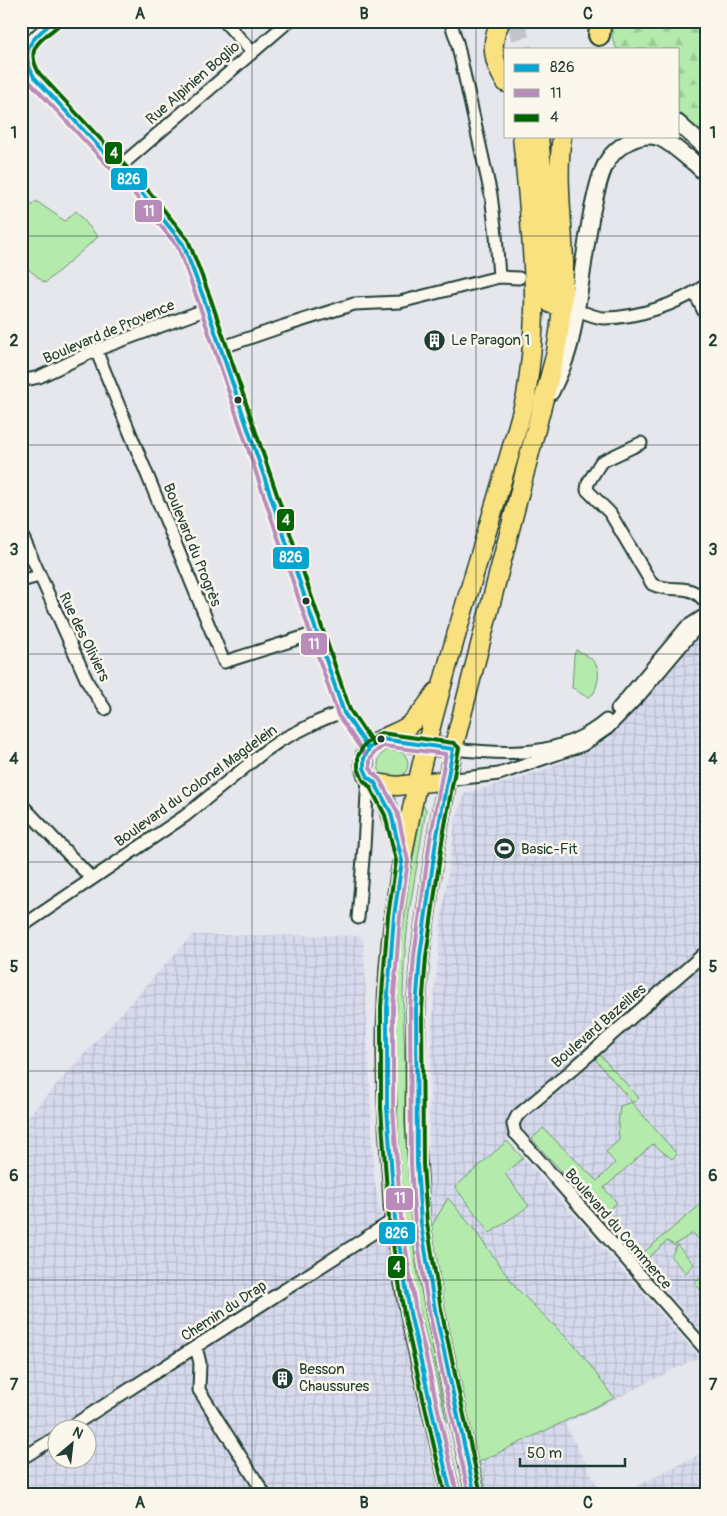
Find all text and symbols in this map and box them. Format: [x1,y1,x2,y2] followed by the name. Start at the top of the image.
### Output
[135,4,146,24] text: A
[359,4,369,24] text: B
[583,4,593,24] text: C
[142,37,244,129] street label: Rue Alpinien Boglio
[504,48,680,138] legend
[550,58,575,77] text: 826
[550,84,562,103] text: 11
[550,108,559,127] text: 4
[11,123,17,143] text: 1
[710,123,716,143] text: 1
[104,141,123,165] line badge: 4
[110,145,119,162] text: 4
[110,167,148,191] line badge: 826
[117,171,141,188] text: 826
[134,199,163,223] line badge: 11
[144,203,154,220] text: 11
[40,295,178,368] street label: Boulevard de Provence
[423,328,447,352] building icon: Le Paragon 1
[10,331,19,351] text: 2
[451,331,530,350] place label: Le Paragon 1
[709,331,718,351] text: 2
[233,395,243,405] unlabelled marker
[159,481,226,610] street label: Boulevard du Progrès
[276,508,295,532] line badge: 4
[282,512,291,529] text: 4
[10,540,19,560] text: 3
[709,540,718,560] text: 3
[272,546,310,570] line badge: 826
[279,549,303,566] text: 826
[54,589,114,685] street label: Rue des Oliviers
[301,596,311,606] unlabelled marker
[300,632,328,656] line badge: 11
[309,636,319,653] text: 11
[111,721,281,851] street label: Boulevard du Colonel Magdelein
[376,734,386,744] unlabelled marker
[9,749,19,769] text: 4
[708,749,718,769] text: 4
[493,837,517,861] sports icon: Basic-Fit
[521,840,579,859] place label: Basic-Fit
[10,957,19,977] text: 5
[709,957,718,977] text: 5
[548,980,650,1072] street label: Boulevard Bazeilles
[560,1165,676,1294] street label: Boulevard du Commerce
[9,1166,19,1186] text: 6
[708,1166,718,1186] text: 6
[385,1187,414,1211] line badge: 11
[395,1190,405,1207] text: 11
[378,1221,416,1245] line badge: 826
[385,1225,409,1242] text: 826
[387,1255,406,1279] line badge: 4
[393,1259,402,1276] text: 4
[178,1276,270,1346] street label: Chemin du Drap
[299,1360,370,1396] place label: Besson Chaussures
[271,1366,295,1390] building icon: Besson Chaussures
[10,1375,19,1395] text: 7
[709,1375,718,1395] text: 7
[48,1418,98,1468] north arrow
[70,1423,86,1443] text: N
[520,1436,624,1468] scale bar
[527,1444,562,1463] text: 50 m
[135,1493,146,1513] text: A
[359,1493,369,1513] text: B
[583,1493,593,1513] text: C

